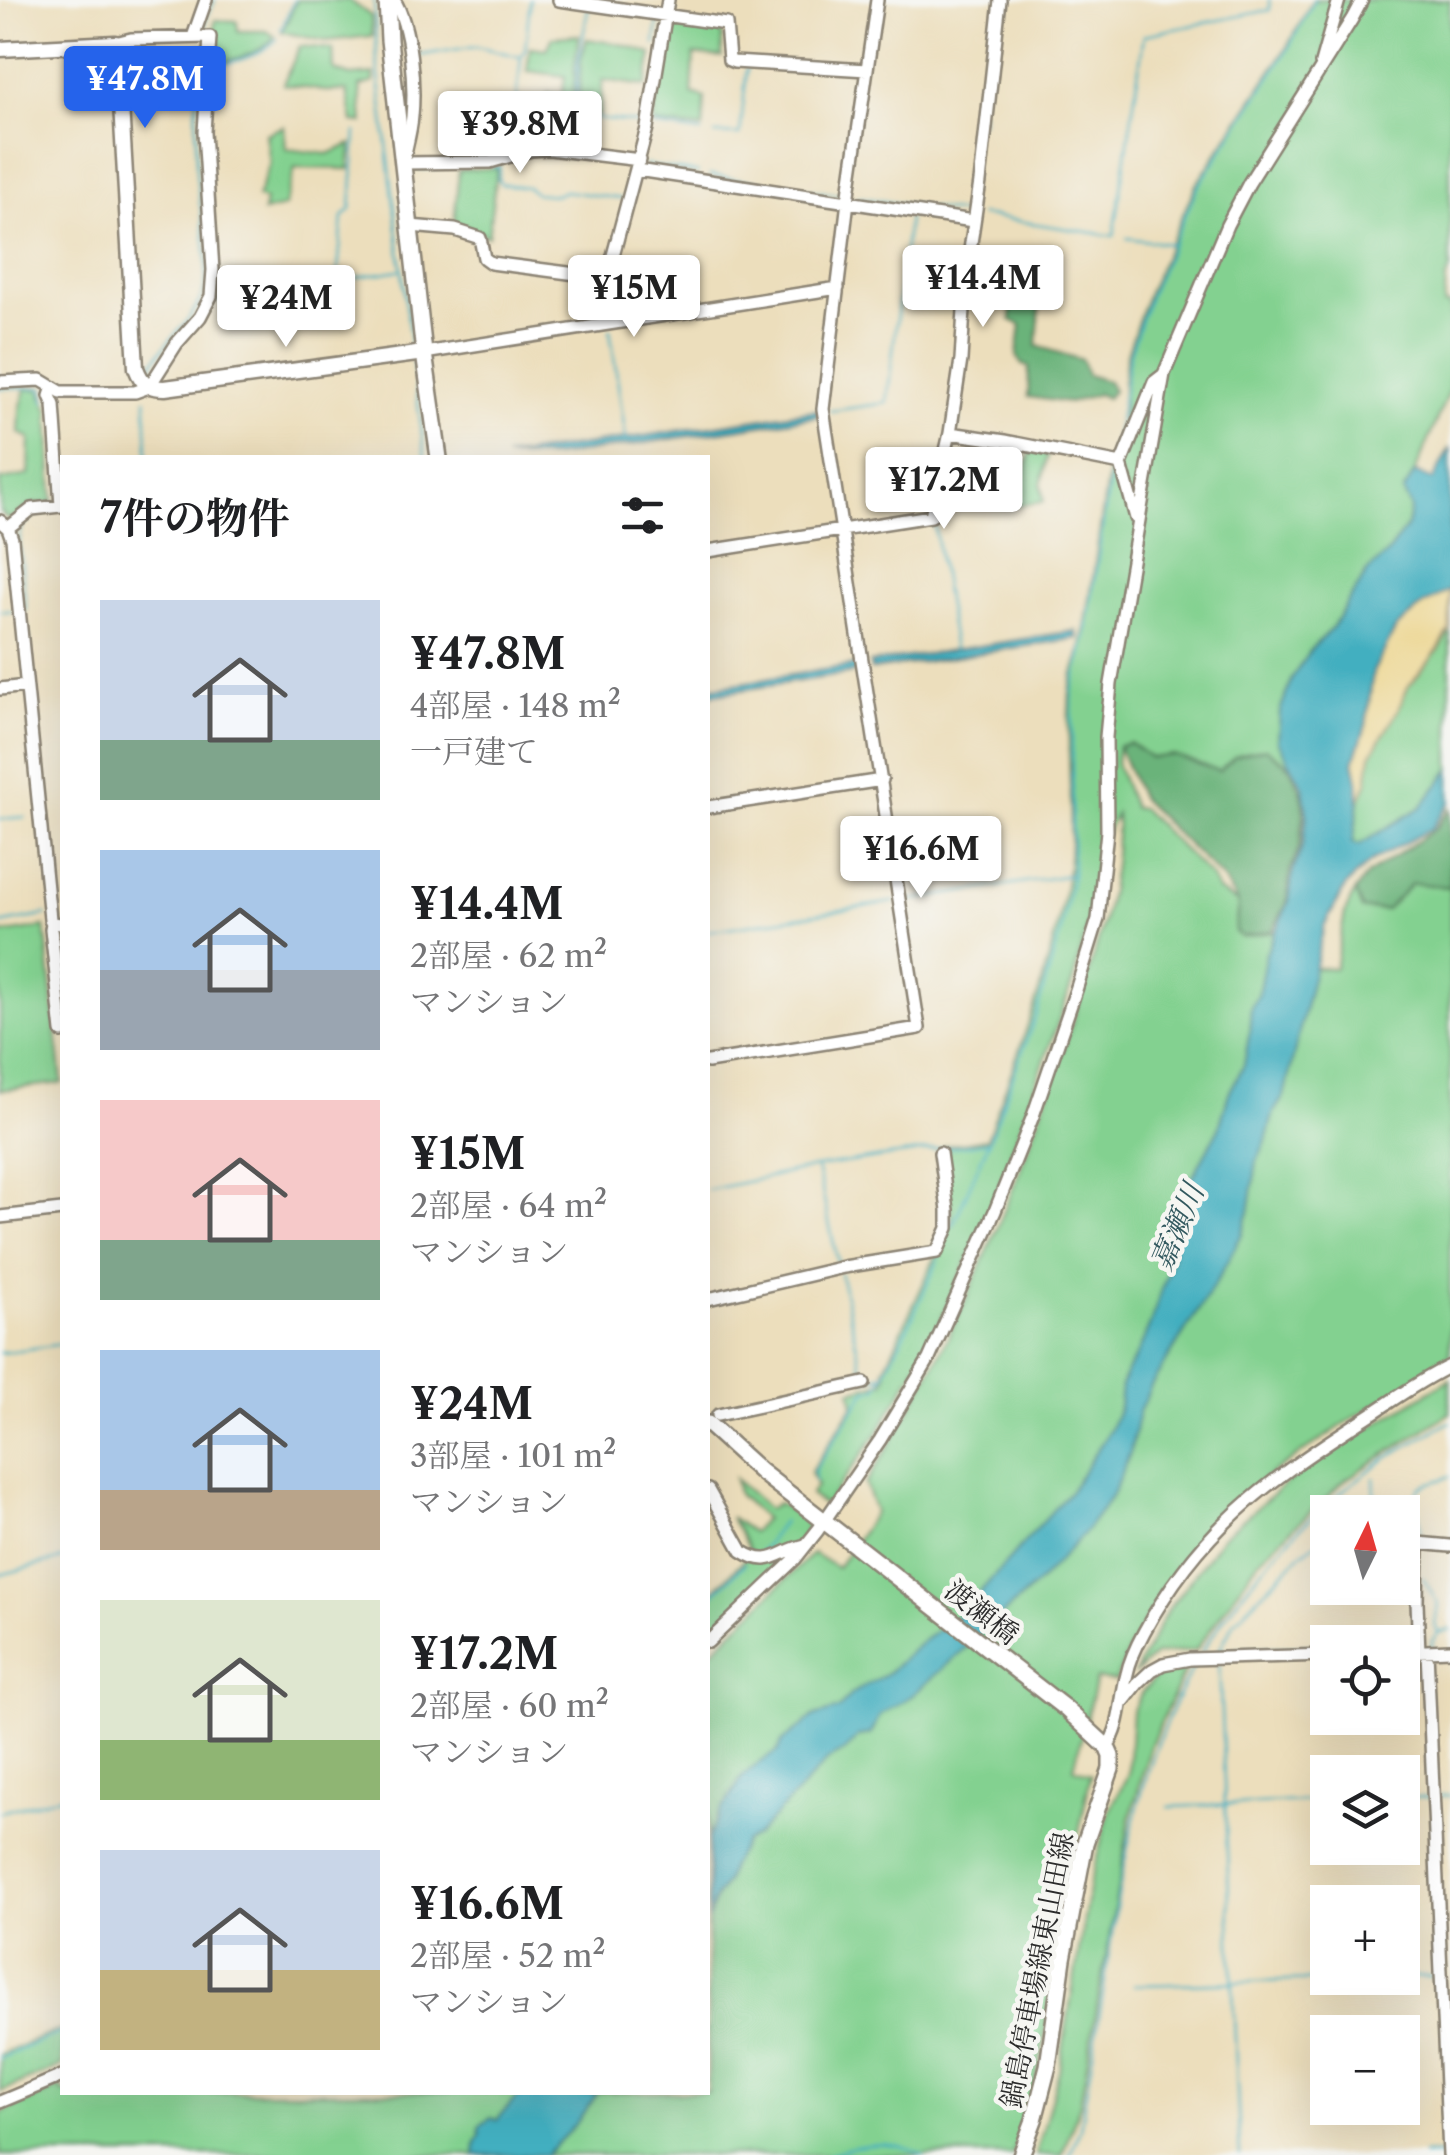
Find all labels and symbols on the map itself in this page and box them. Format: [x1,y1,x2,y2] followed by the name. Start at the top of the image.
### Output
[64,46,226,131] pin: ¥47.8M
[439,91,601,176] pin: ¥39.8M
[902,245,1064,330] pin: ¥14.4M
[575,255,693,340] pin: ¥15M
[227,265,345,350] pin: ¥24M
[863,447,1025,532] pin: ¥17.2M
[840,816,1002,901] pin: ¥16.6M
[1142,1176,1213,1276] water label: 嘉瀬川
[1310,1495,1420,1605] north arrow
[938,1573,1026,1651] street label: 渡瀬橋
[994,1829,1080,2111] street label: 鍋島停車場線東山田線

